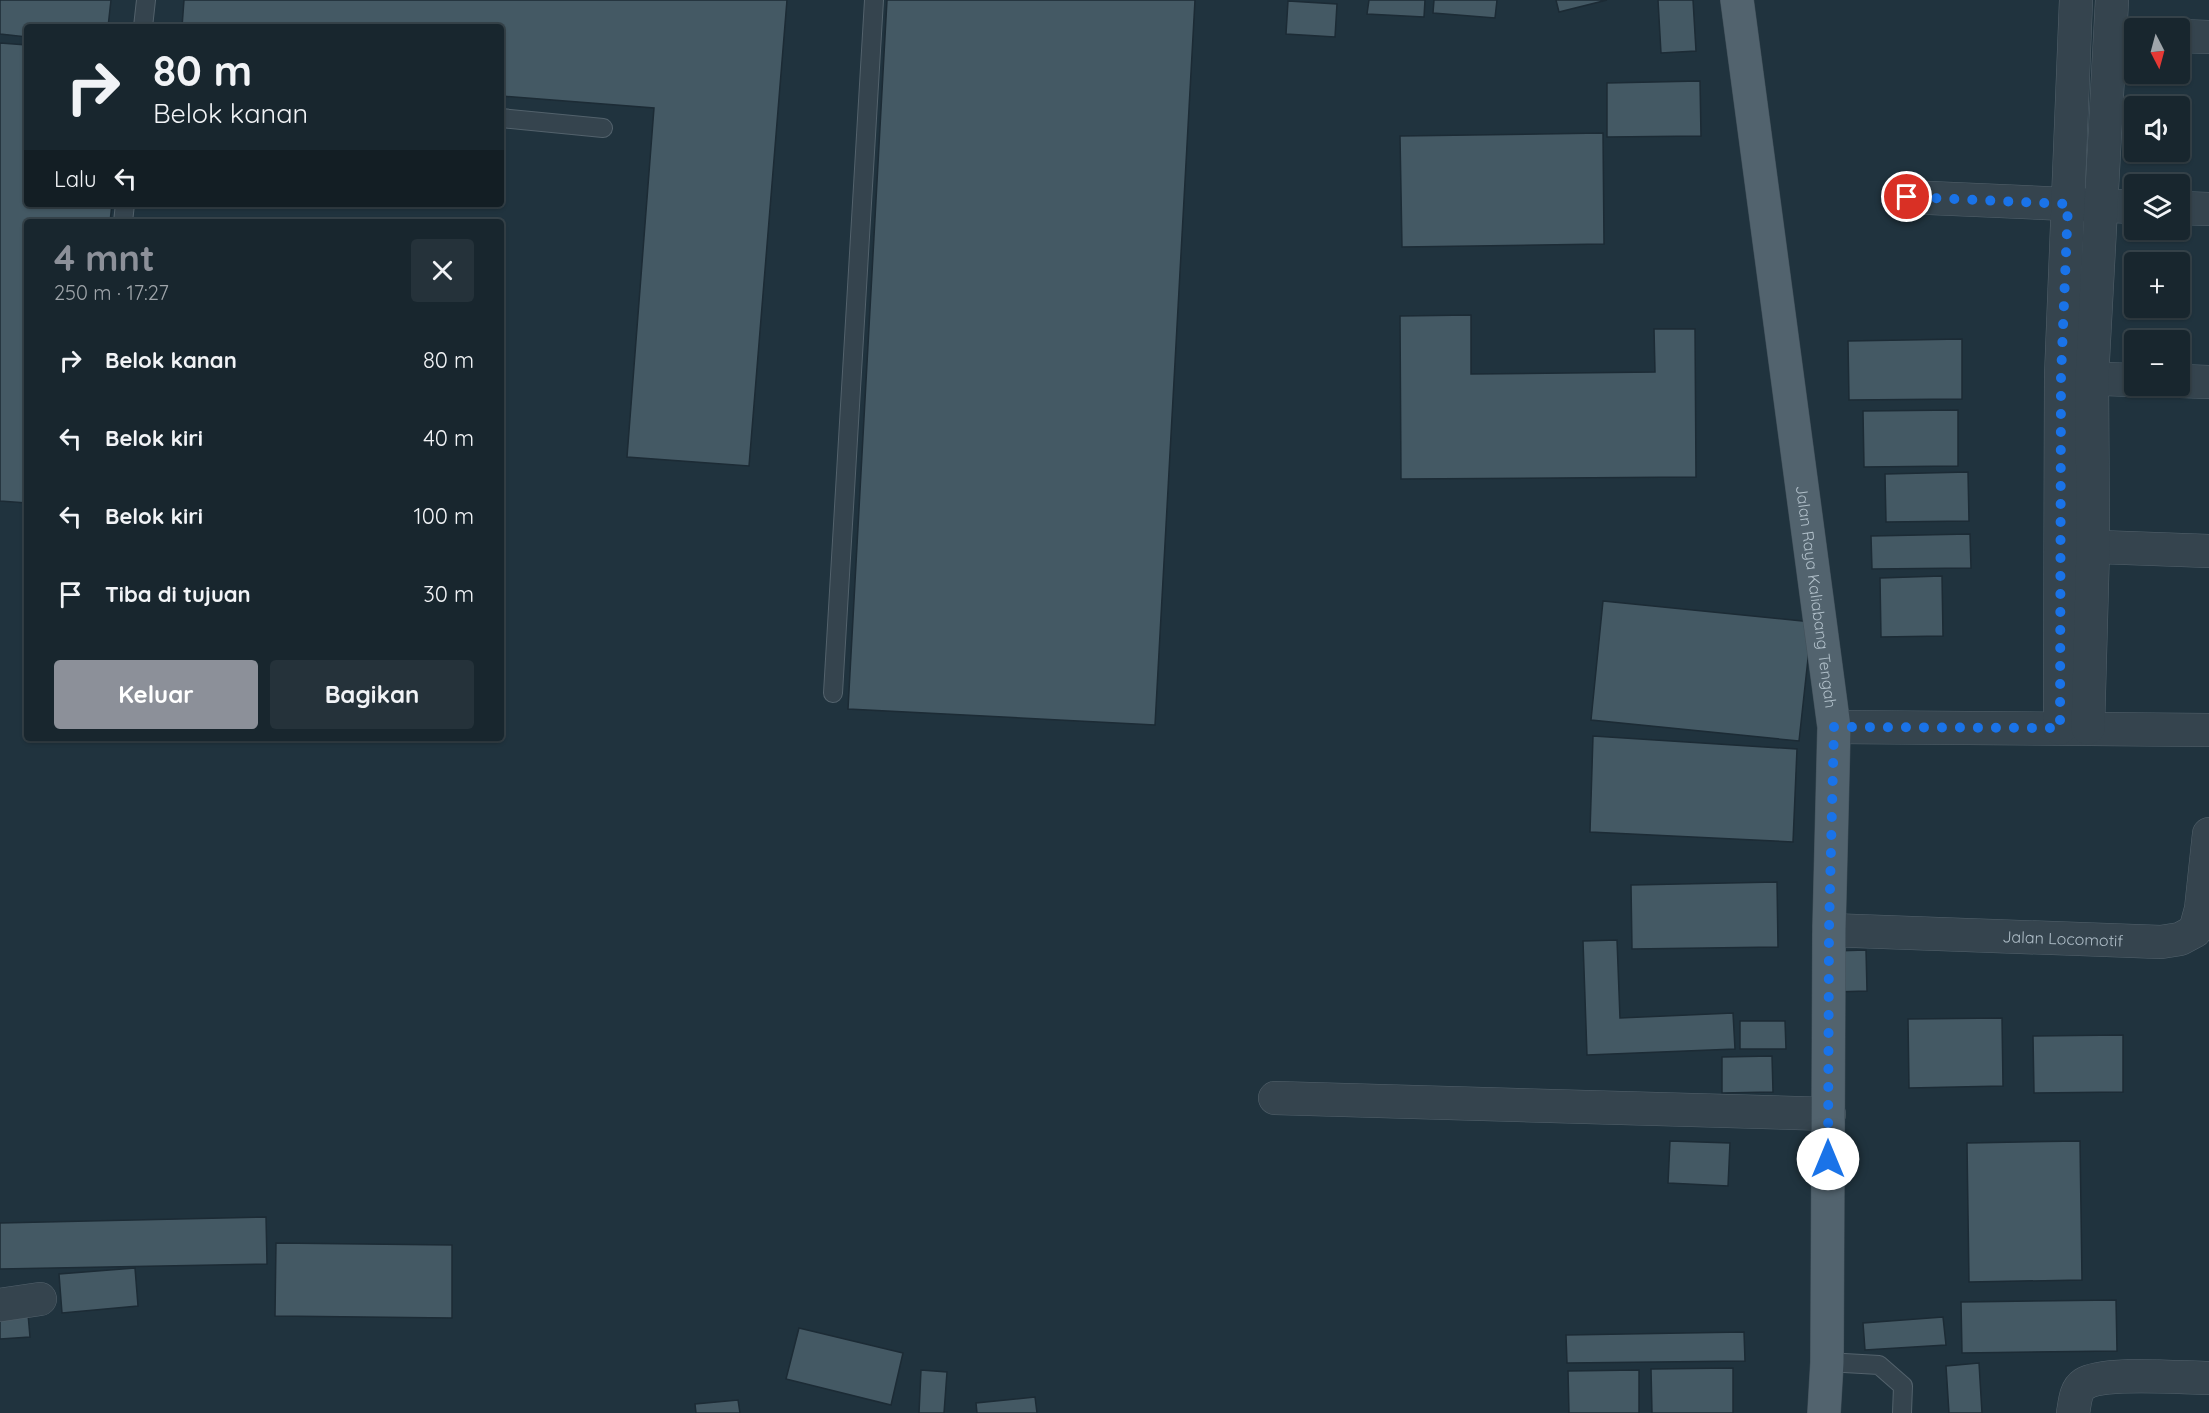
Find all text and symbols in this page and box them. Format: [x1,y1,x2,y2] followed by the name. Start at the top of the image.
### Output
[2124,18,2190,84] north arrow
[2124,18,2190,396] map controls
[153,44,252,97] text: 80 m
[54,48,132,126] icon: right
[153,96,308,130] text: Belok kanan
[2124,96,2190,162] button: sound
[109,162,142,195] icon: left
[54,165,97,193] text: Lalu
[1881,171,1932,222] pin
[2124,174,2190,240] button: layers
[1890,180,1923,213] icon: arrive
[54,235,155,280] text: 4 mnt
[411,239,474,302] button: close
[2124,252,2190,318] button: +
[54,280,169,305] text: 250 m · 17:27
[2124,330,2190,396] button: −
[54,344,87,377] icon: right
[105,346,237,374] text: Belok kanan
[423,346,474,374] text: 80 m
[54,422,87,455] icon: left
[105,424,203,452] text: Belok kiri
[423,424,474,452] text: 40 m
[1792,484,1841,709] street label: Jalan Raya Kaliabang Tengah
[54,500,87,533] icon: left
[105,502,203,530] text: Belok kiri
[414,502,474,530] text: 100 m
[54,578,87,611] icon: arrive
[105,580,251,608] text: Tiba di tujuan
[423,580,474,608] text: 30 m
[54,660,258,729] button: Keluar
[270,660,474,729] button: Bagikan
[2002,926,2124,951] street label: Jalan Locomotif
[1796,1127,1860,1191] position arrow

